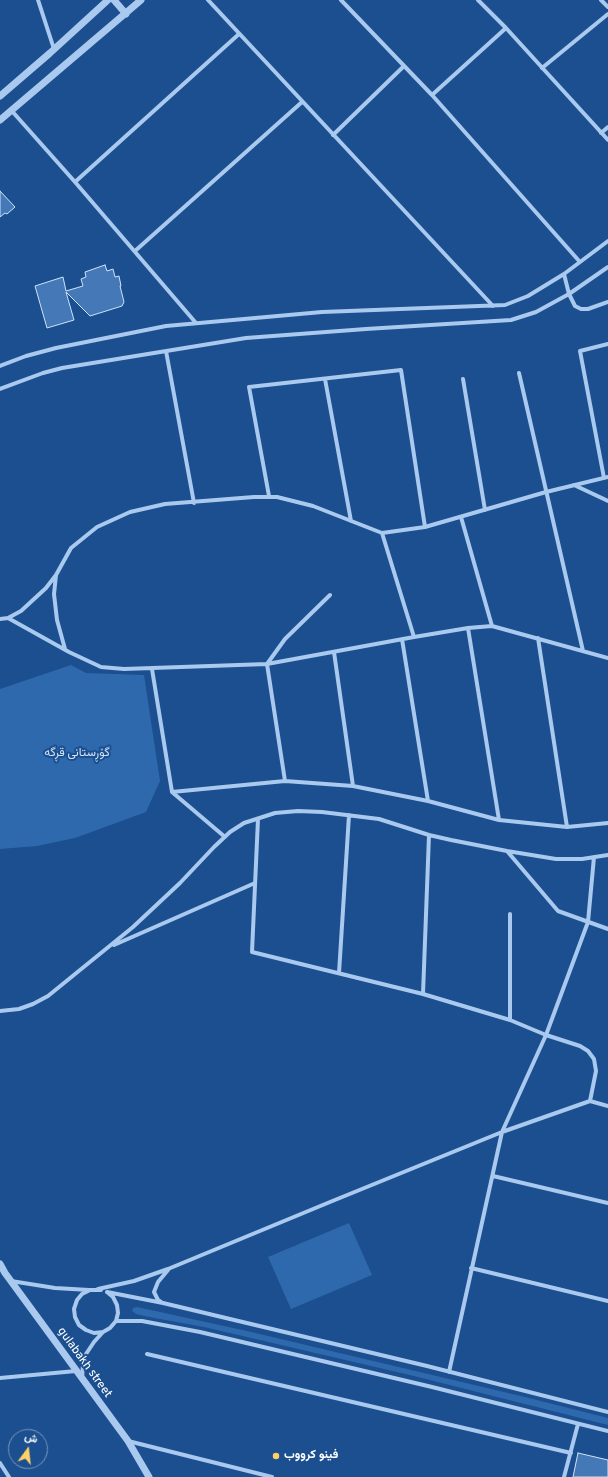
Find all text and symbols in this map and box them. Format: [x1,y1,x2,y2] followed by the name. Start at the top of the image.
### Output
[44,747,110,761] park label: گۆڕستانی قڕگە
[54,1325,114,1401] street label: gulabakh street
[8,1429,48,1469] north arrow
[23,1430,39,1447] text: ش
[284,1449,338,1463] place label: فینو کرووب
[271,1451,281,1461] marker: فینو کرووب

